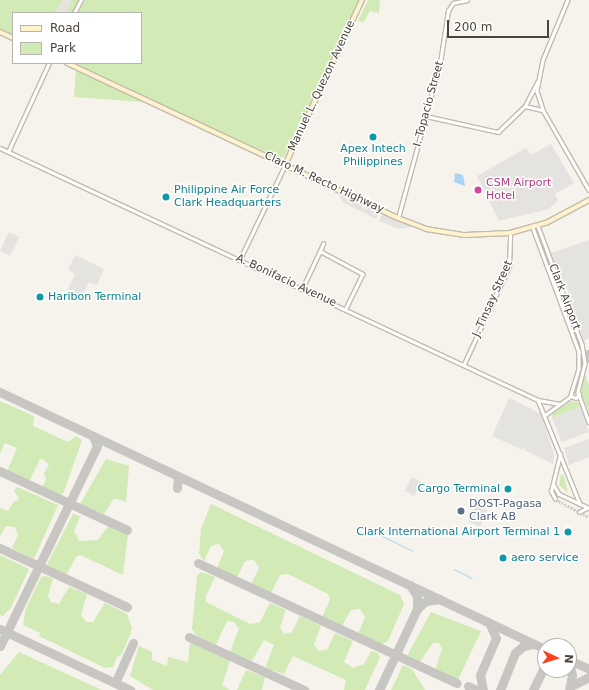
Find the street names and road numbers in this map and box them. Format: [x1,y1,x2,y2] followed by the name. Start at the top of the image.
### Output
[286,18,358,154] street label: Manuel L. Quezon Avenue
[411,60,447,148] street label: I. Topacio Street
[262,149,386,217] street label: Claro M. Recto Highway
[234,252,338,310] street label: A. Bonifacio Avenue
[470,259,516,339] street label: J. Tinsay Street
[545,262,583,332] street label: Clark Airport

